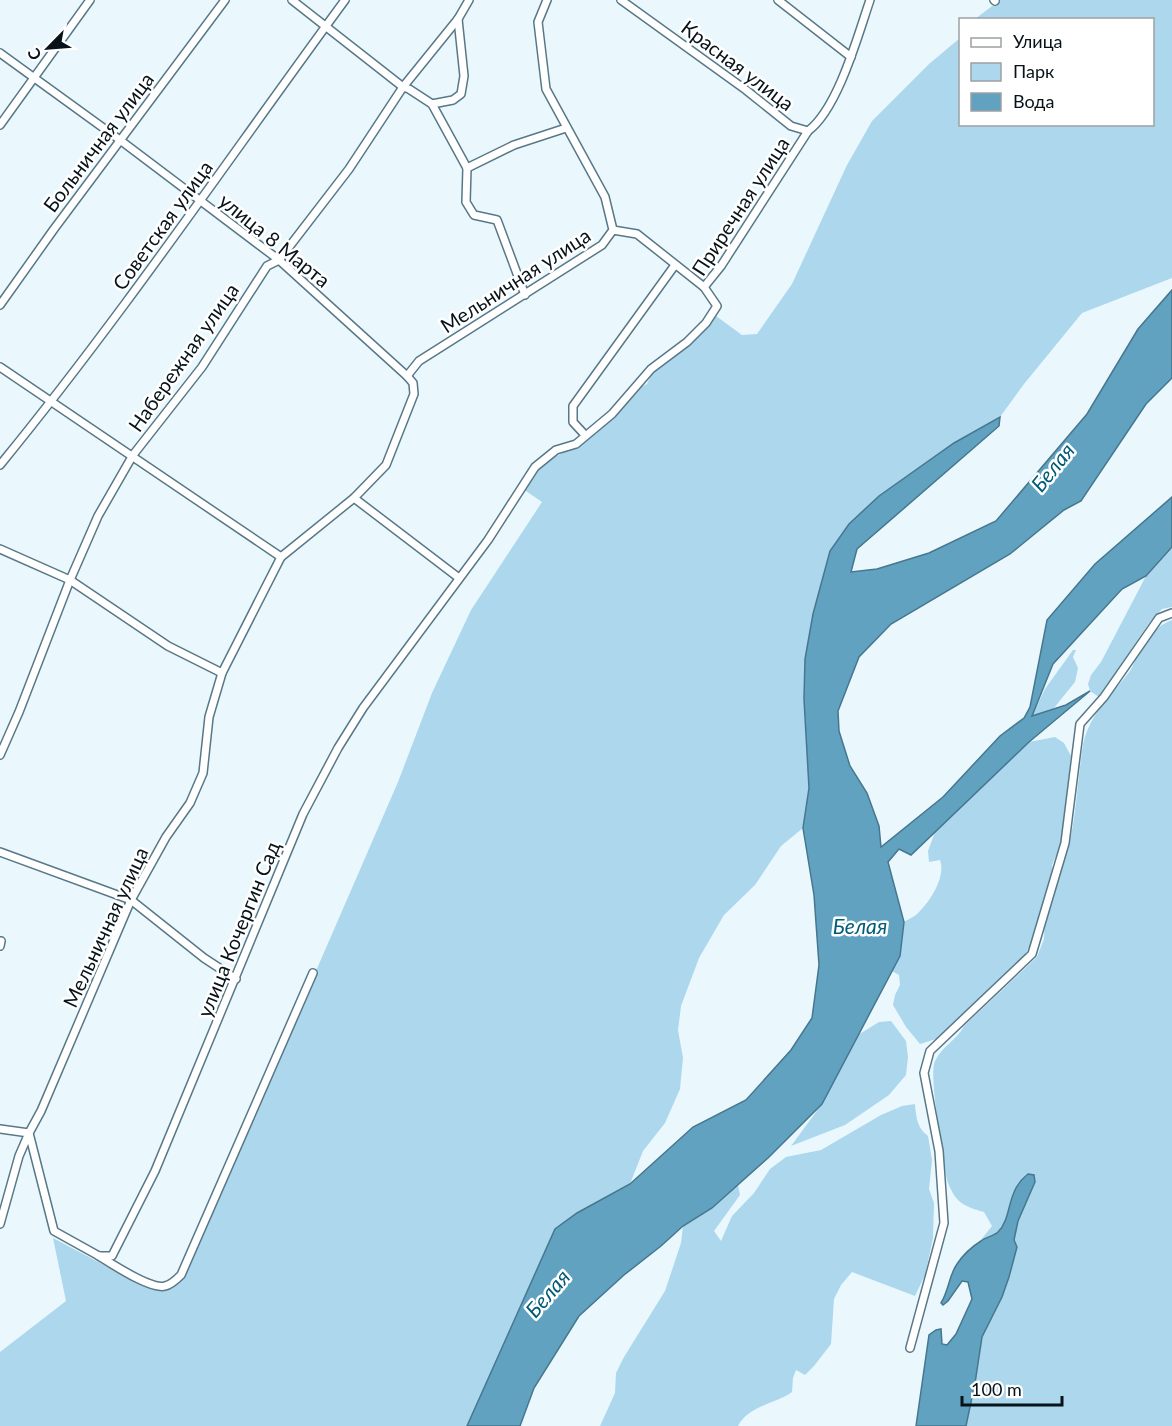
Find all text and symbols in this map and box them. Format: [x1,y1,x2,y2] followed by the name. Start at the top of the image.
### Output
[677,15,799,115] street label: Красная улица
[18,18,78,78] north arrow
[959,18,1154,126] legend
[1013,30,1063,52] text: Улица
[23,45,45,63] text: С
[1013,60,1055,82] text: Парк
[38,67,158,217] street label: Больничная улица
[1013,90,1054,112] text: Вода
[686,132,794,280] street label: Приречная улица
[107,156,217,294] street label: Советская улица
[215,188,335,292] street label: улица 8 Марта
[436,223,594,337] street label: Мельничная улица
[123,278,243,436] street label: Набережная улица
[1025,438,1079,496] water label: Белая
[192,838,284,1020] street label: улица Кочергин Сад
[57,843,153,1011] street label: Мельничная улица
[833,913,887,938] water label: Белая
[520,1264,574,1322] water label: Белая
[962,1369,1062,1407] scale bar
[971,1378,1022,1400] text: 100 m

